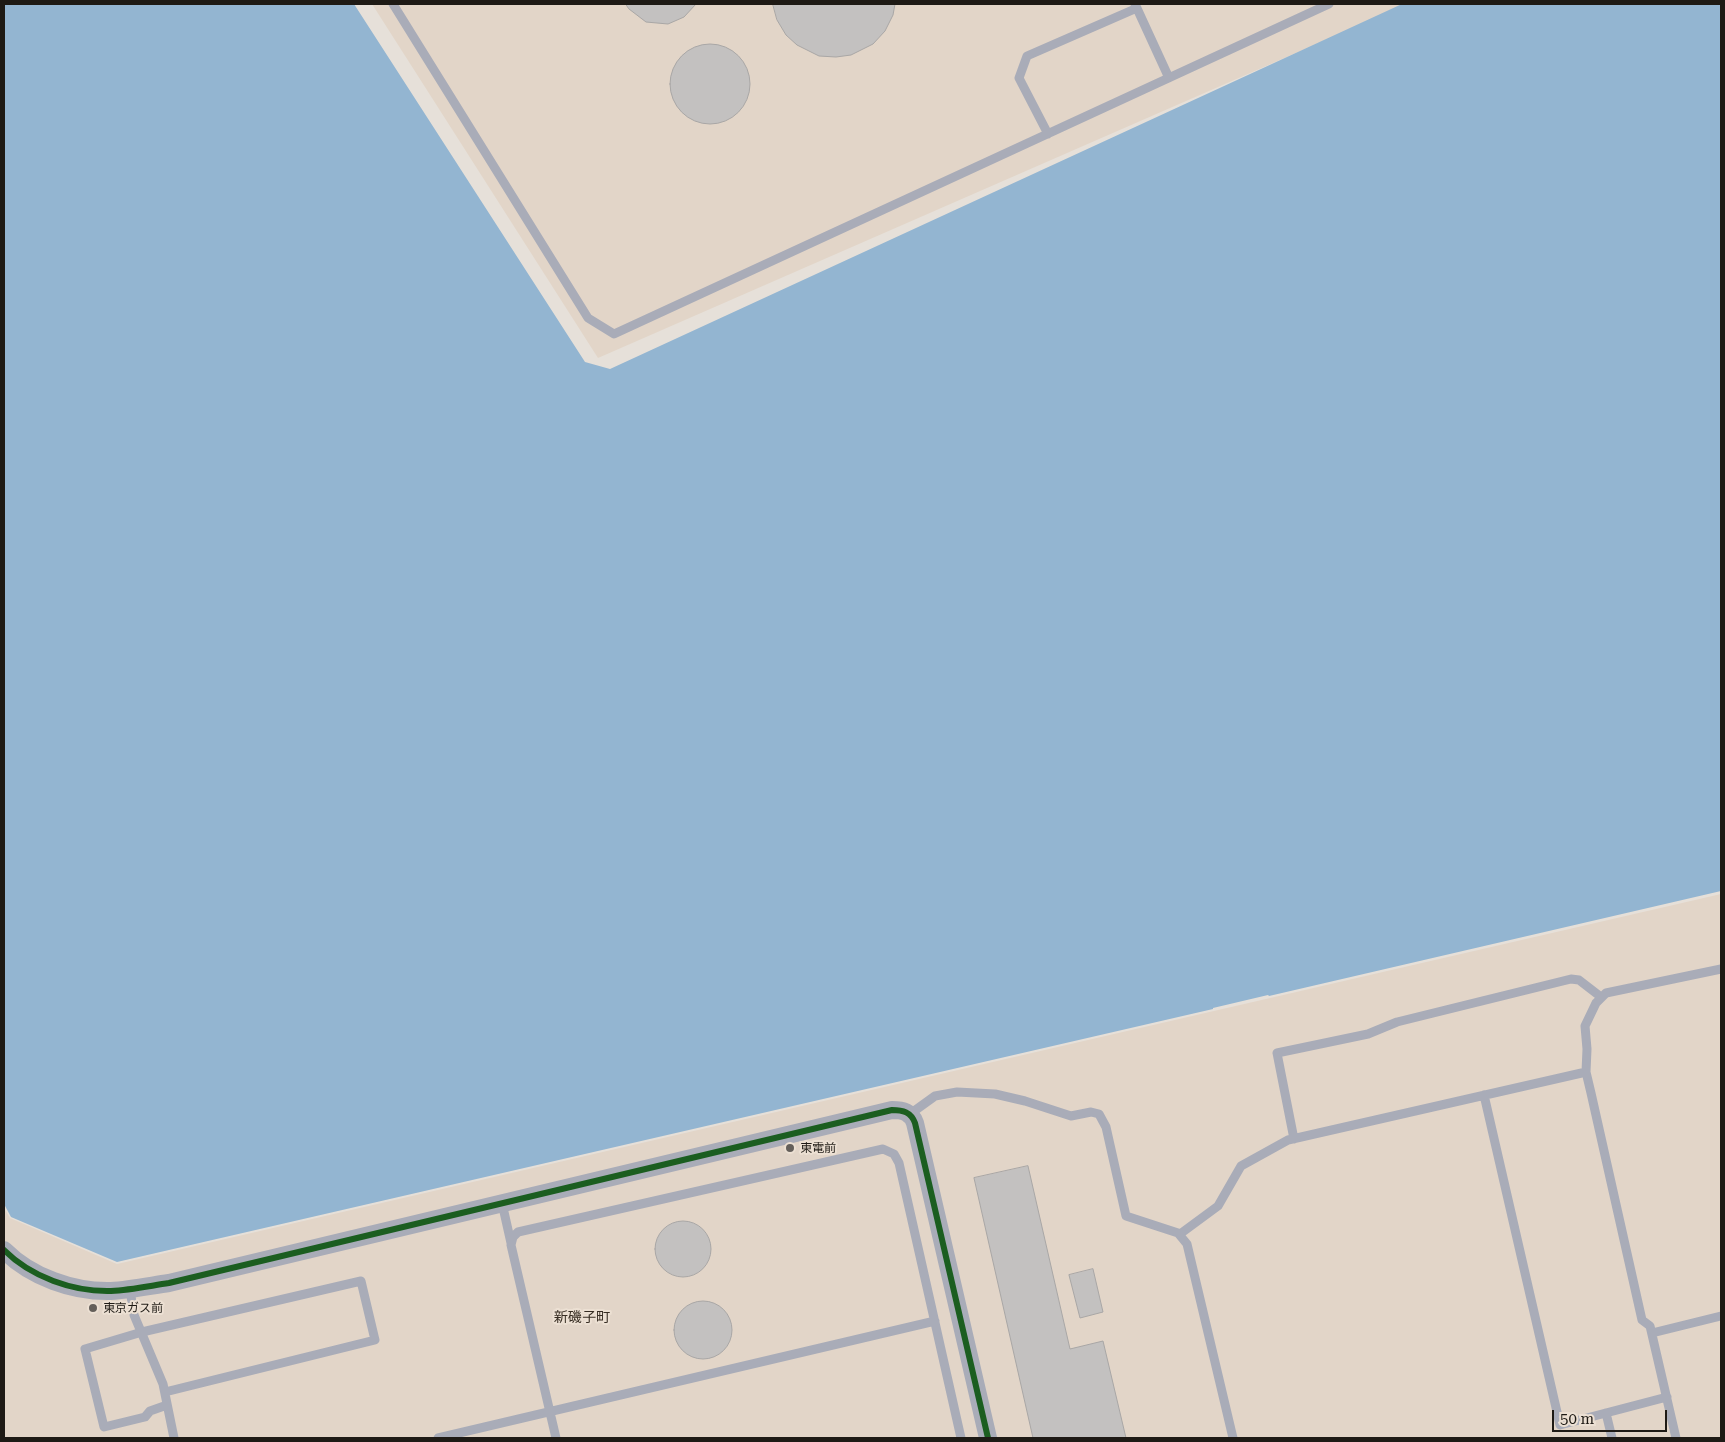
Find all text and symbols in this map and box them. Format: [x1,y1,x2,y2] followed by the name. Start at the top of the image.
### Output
[800,1141,836,1155] place label: 東電前
[784,1142,796,1154] marker: 東電前
[103,1301,163,1315] place label: 東京ガス前
[87,1302,99,1314] marker: 東京ガス前
[554,1310,610,1326] district label: 新磯子町
[1555,1400,1670,1432] scale bar
[1560,1410,1594,1428] text: 50 m

